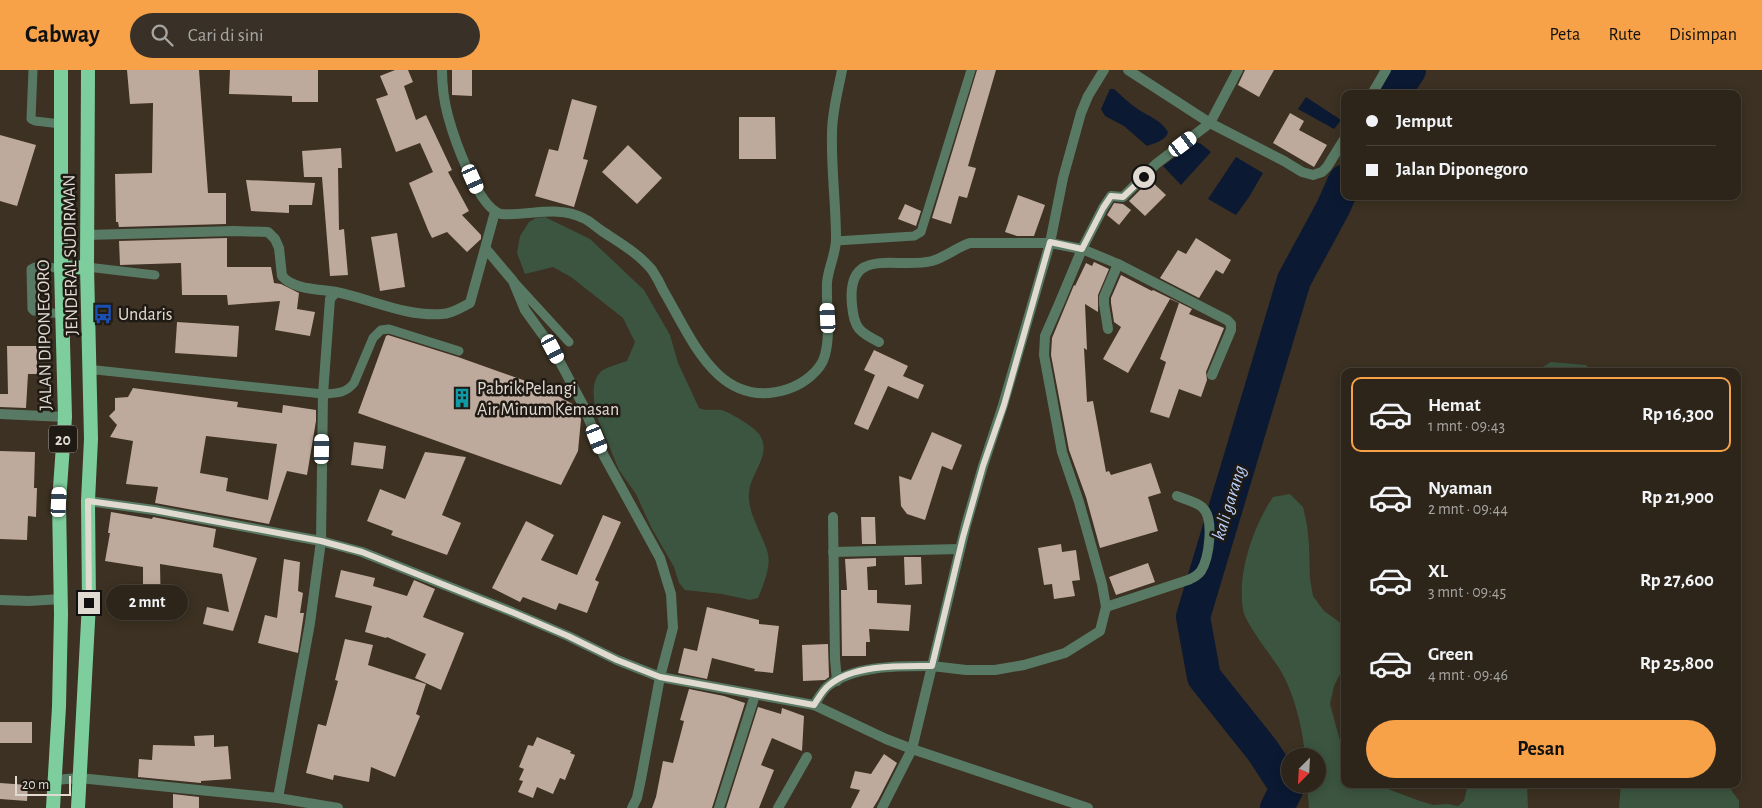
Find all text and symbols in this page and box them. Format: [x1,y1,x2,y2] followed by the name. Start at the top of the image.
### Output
[130,13,480,58] search box
[148,21,176,49] icon: search
[25,23,100,47] text: Cabway
[188,26,264,45] text: Cari di sini
[1549,26,1580,44] text: Peta
[1608,26,1641,44] text: Rute
[1669,26,1737,44] text: Disimpan
[1396,112,1452,131] text: Jemput
[1166,129,1199,159] car
[1396,160,1528,179] text: Jalan Diponegoro
[460,162,485,196] car
[1133,166,1155,188] route start
[61,174,81,336] street label: JENDERAL SUDIRMAN
[35,260,55,410] street label: JALAN DIPONEGORO
[92,303,114,325] bus stop icon: Undaris
[819,303,836,333] car
[118,306,173,324] place label: Undaris
[539,332,566,366] car
[477,380,619,419] place label: Pabrik Pelangi Air Minum Kemasan
[451,387,473,409] building icon: Pabrik Pelangi Air Minum Kemasan
[1368,392,1413,437] icon: car
[1428,396,1481,415] text: Hemat
[1642,405,1714,424] text: Rp 16,300
[1428,418,1505,434] text: 1 mnt · 09:43
[584,422,609,456] car
[49,426,77,452] road number: 20
[314,434,329,464] car
[1209,463,1250,542] water label: kali garang
[1368,475,1413,520] icon: car
[1428,479,1492,498] text: Nyaman
[50,487,67,517] car
[1641,488,1714,507] text: Rp 21,900
[1428,501,1508,517] text: 2 mnt · 09:44
[1368,558,1413,603] icon: car
[1428,562,1448,581] text: XL
[1640,571,1714,590] text: Rp 27,600
[1428,584,1506,600] text: 3 mnt · 09:45
[106,586,189,620] callout: 2 mnt
[78,592,100,614] route end
[129,594,165,610] text: 2 mnt
[1368,641,1413,686] icon: car
[1428,645,1474,664] text: Green
[1640,654,1714,673] text: Rp 25,800
[1428,667,1508,683] text: 4 mnt · 09:46
[1366,720,1716,778] button: Pesan
[1281,748,1326,792] north arrow
[1281,748,1326,793] map controls
[15,773,71,796] scale bar
[22,778,49,792] text: 20 m

